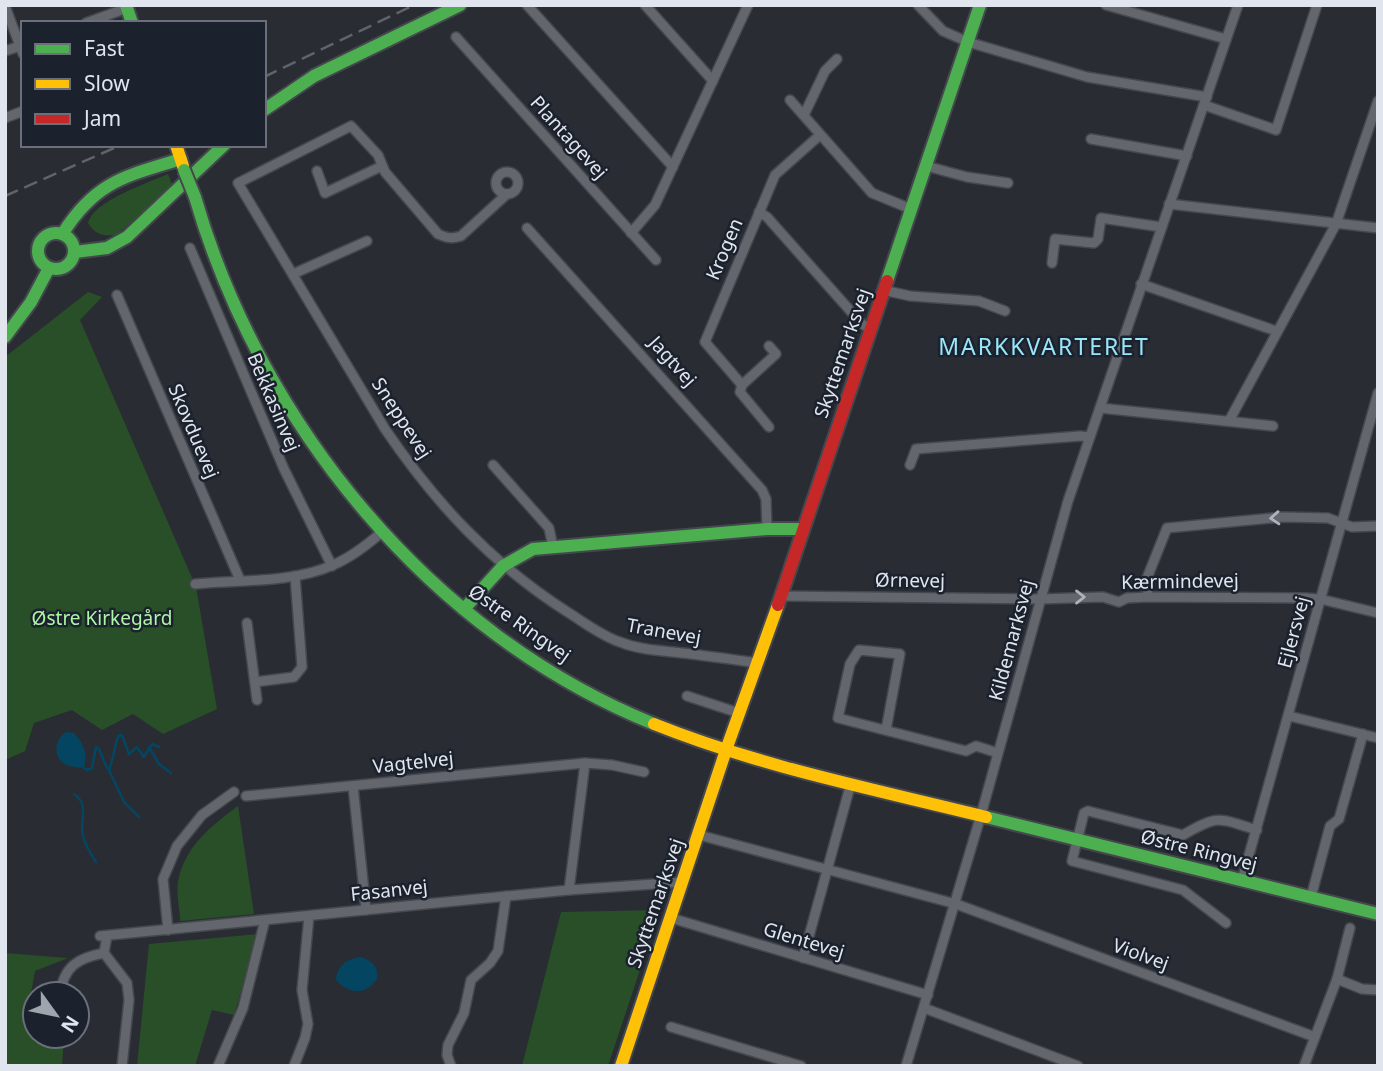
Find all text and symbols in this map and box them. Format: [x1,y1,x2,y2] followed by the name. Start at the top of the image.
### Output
[21,21,266,147] legend
[84,34,125,62] text: Fast
[84,69,130,97] text: Slow
[525,90,613,184] street label: Plantagevej
[82,104,121,132] text: Jam
[699,214,749,284] street label: Krogen
[808,285,876,421] street label: Skyttemarksvej
[642,329,703,392] street label: Jagtvej
[938,330,1150,362] district label: MARKKVARTERET
[242,349,306,455] street label: Bekkasinvej
[366,372,438,464] street label: Sneppevej
[162,380,226,482] street label: Skovduevej
[1269,510,1280,525] one-way arrow
[875,566,945,594] street label: Ørnevej
[1121,567,1239,595] street label: Kærmindevej
[982,576,1040,704] street label: Kildemarksvej
[464,578,576,668] street label: Østre Ringvej
[1075,589,1086,605] one-way arrow
[1271,593,1315,671] street label: Ejlersvej
[32,605,172,631] park label: Østre Kirkegård
[625,612,703,650] street label: Tranevej
[371,745,455,779] street label: Vagtelvej
[1138,823,1260,877] street label: Østre Ringvej
[621,835,689,971] street label: Skyttemarksvej
[349,873,429,907] street label: Fasanvej
[760,915,848,965] street label: Glentevej
[1109,932,1173,976] street label: Violvej
[21,980,91,1050] north arrow
[55,1011,85,1038] text: N

